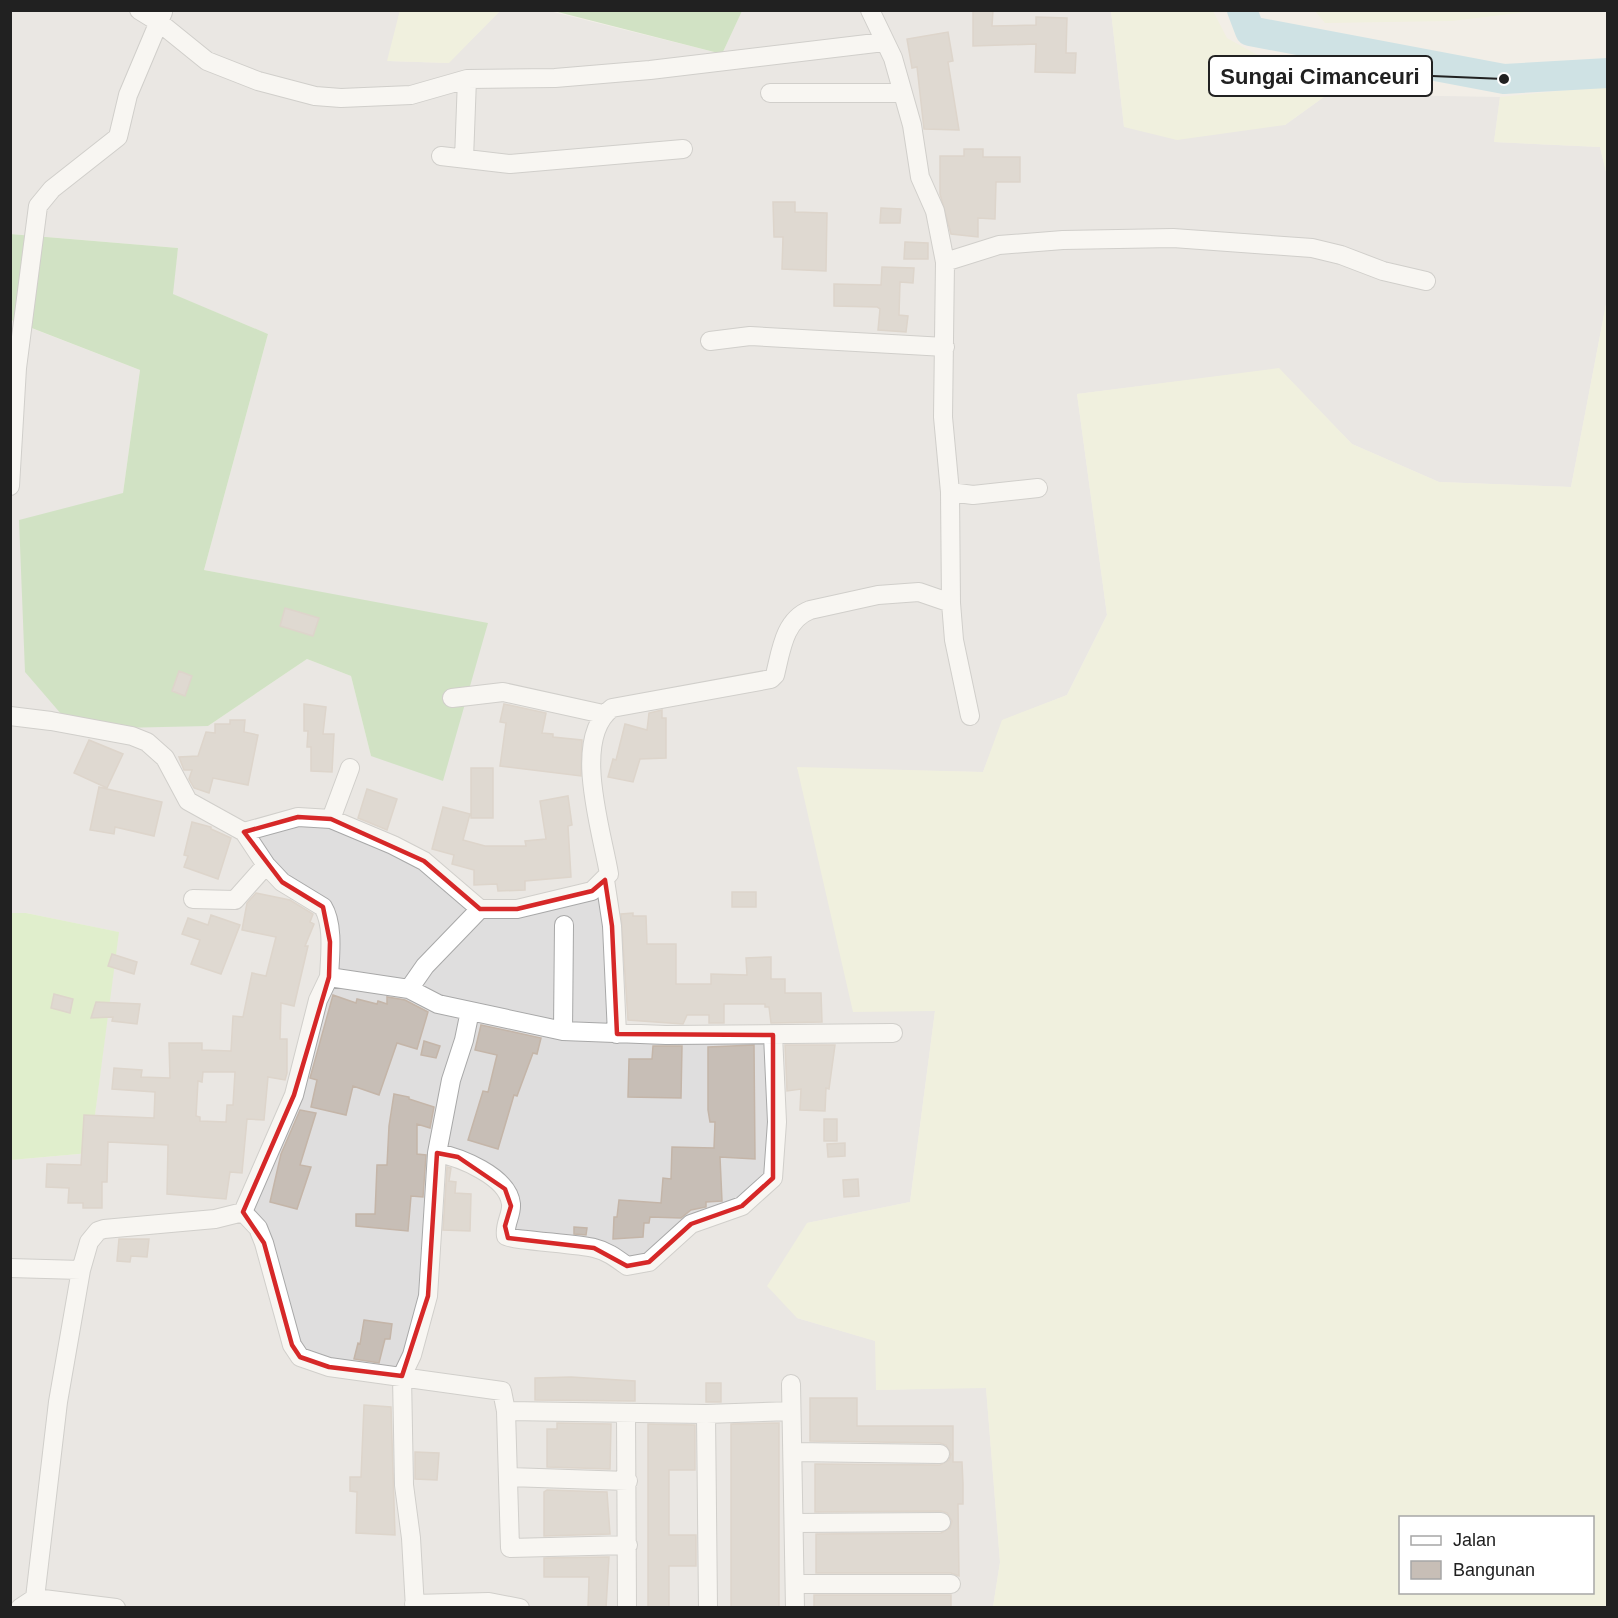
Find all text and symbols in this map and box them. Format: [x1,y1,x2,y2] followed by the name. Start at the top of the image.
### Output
[1209,56,1432,96] callout: Sungai Cimanceuri
[1220,64,1420,89] text: Sungai Cimanceuri
[1399,1516,1594,1594] legend
[1453,1530,1496,1550] text: Jalan
[1453,1560,1535,1580] text: Bangunan

